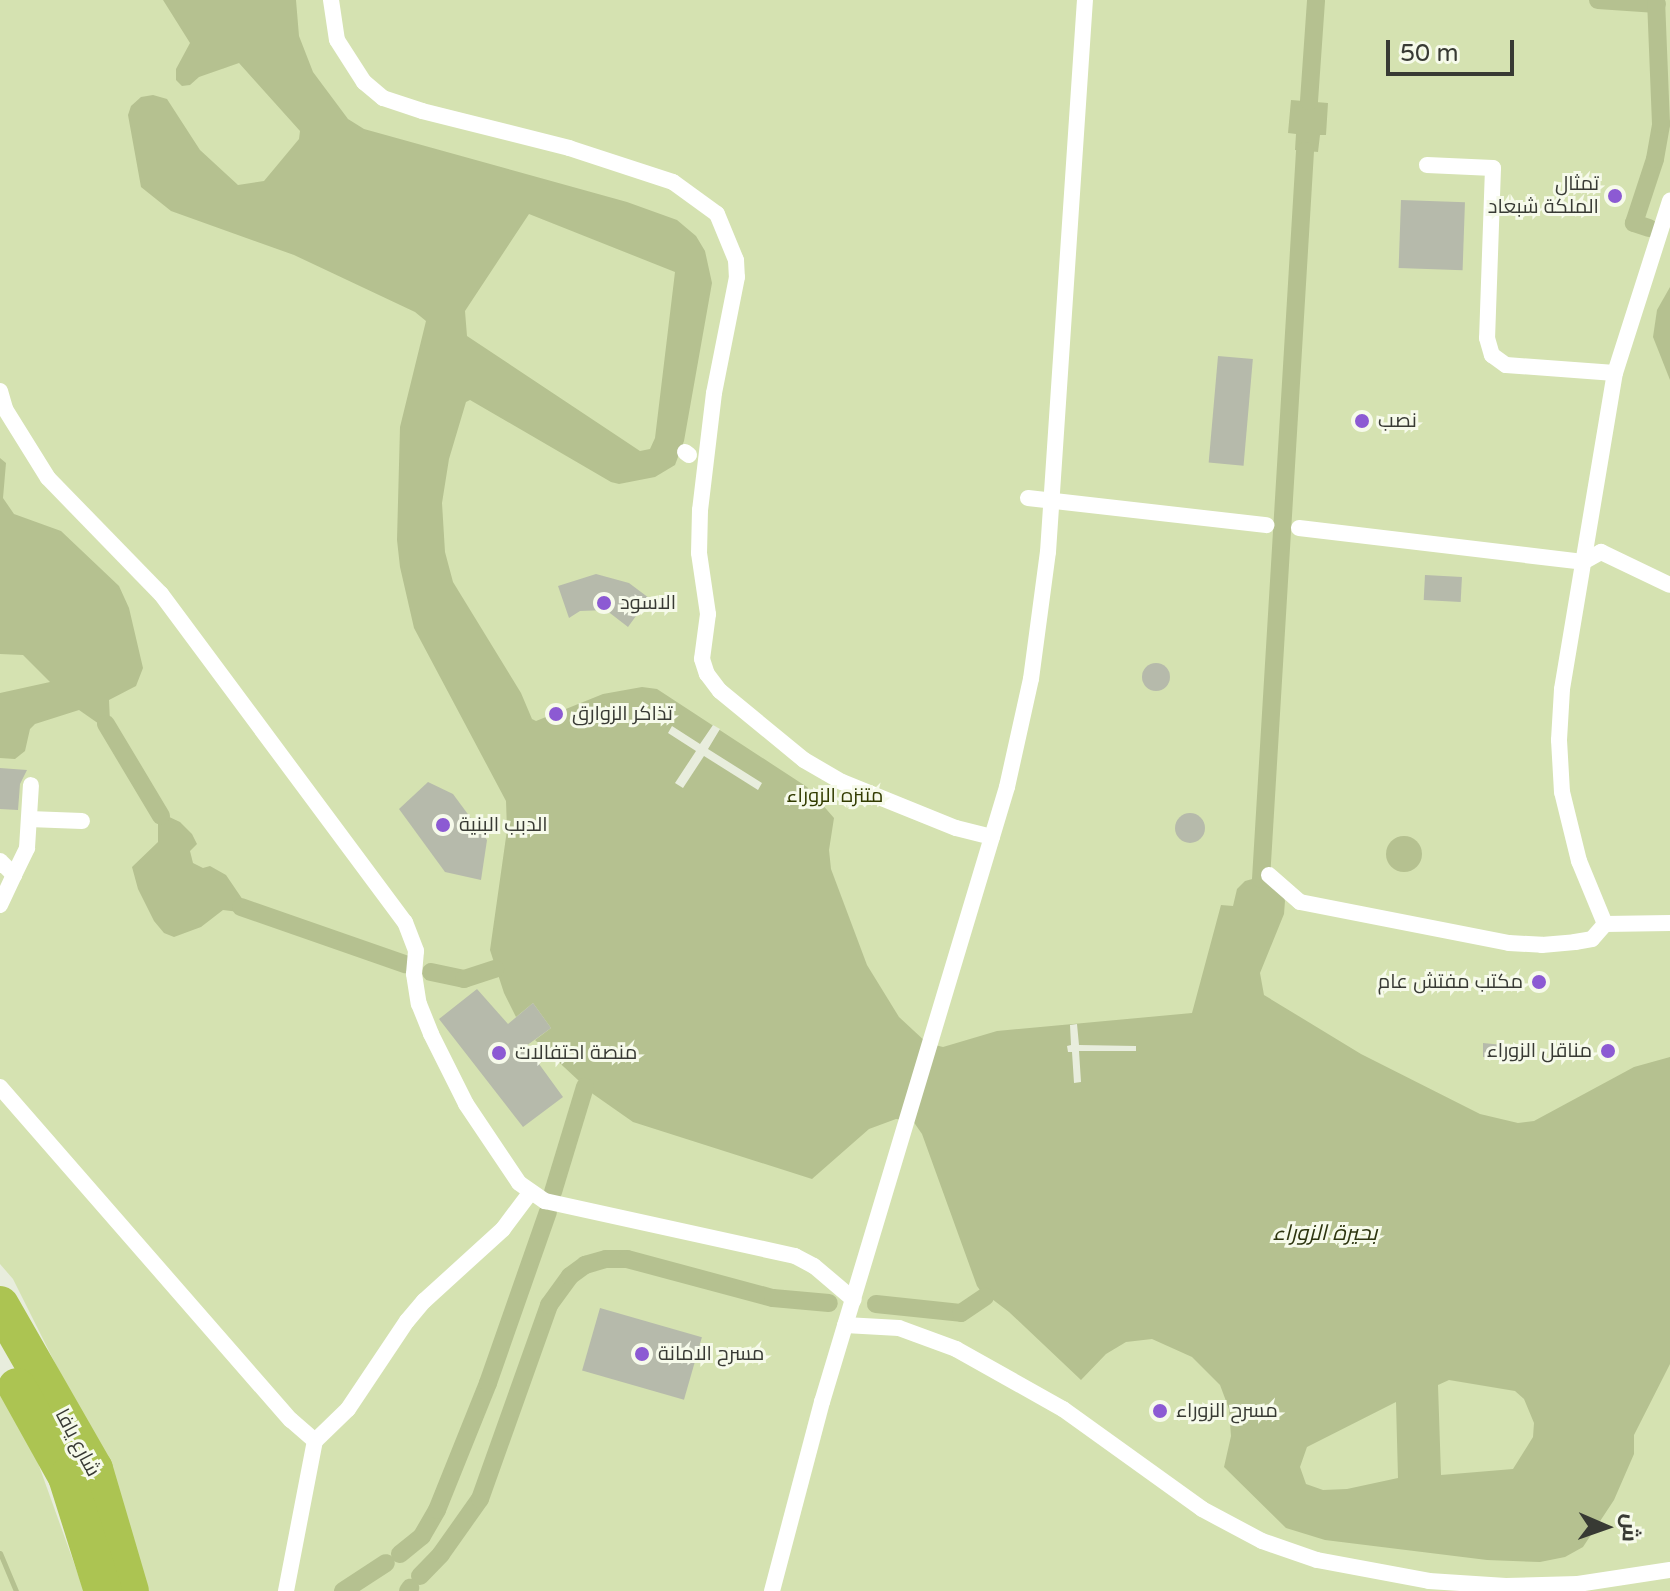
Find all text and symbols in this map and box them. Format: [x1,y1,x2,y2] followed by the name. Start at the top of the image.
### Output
[1390,24,1518,74] scale bar
[1400,39,1458,68] text: 50 m
[1488,172,1599,219] place label: تمثال الملكة شبعاد
[1606,187,1624,205] marker: تمثال الملكة شبعاد
[1378,409,1417,433] place label: نصب
[1353,412,1371,430] marker: نصب
[620,591,676,615] place label: الاسود
[595,594,613,612] marker: الاسود
[572,702,673,726] place label: تذاكر الزوارق
[547,705,565,723] marker: تذاكر الزوارق
[787,784,883,808] park label: متنزه الزوراء
[459,813,548,837] place label: الدبب البنية
[434,816,452,834] marker: الدبب البنية
[1378,970,1523,994] place label: مكتب مفتش عام
[1530,973,1548,991] marker: مكتب مفتش عام
[1487,1039,1592,1063] place label: مناقل الزوراء
[515,1041,637,1065] place label: منصة احتفالات
[1599,1042,1617,1060] marker: مناقل الزوراء
[490,1044,508,1062] marker: منصة احتفالات
[1272,1221,1378,1247] water label: بحيرة الزوراء
[658,1342,764,1366] place label: مسرح الامانة
[633,1345,651,1363] marker: مسرح الامانة
[1176,1399,1278,1423] place label: مسرح الزوراء
[1151,1402,1169,1420] marker: مسرح الزوراء
[49,1405,105,1481] street label: شارع يافا
[1566,1487,1646,1567] north arrow
[1617,1513,1643,1542] text: ش

